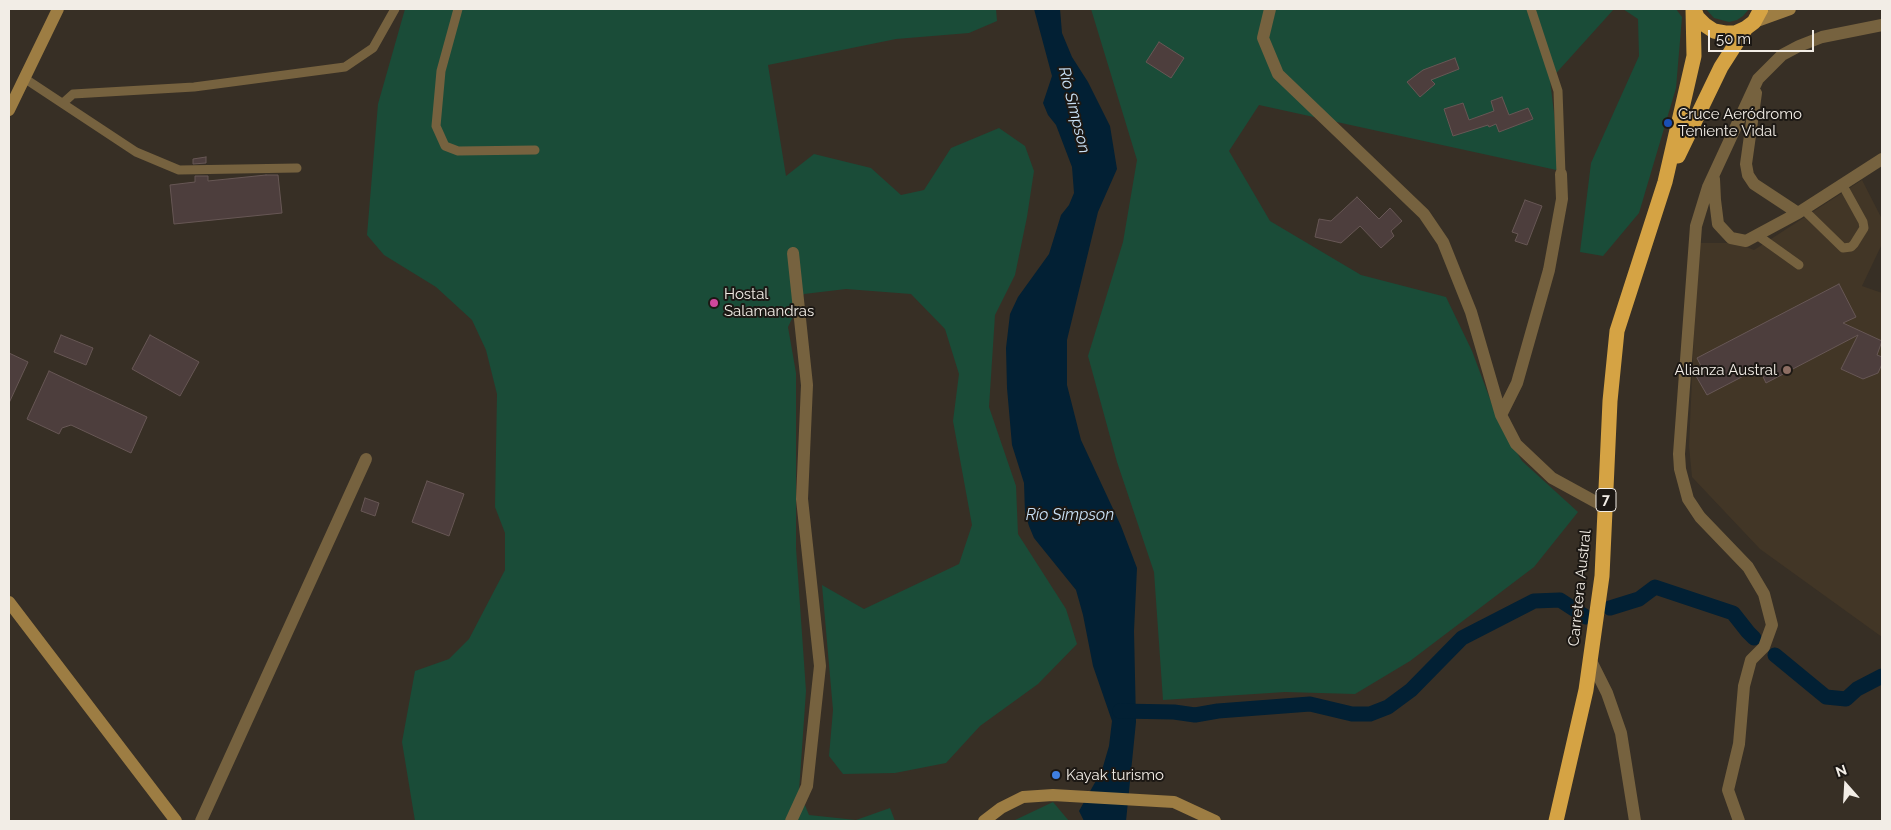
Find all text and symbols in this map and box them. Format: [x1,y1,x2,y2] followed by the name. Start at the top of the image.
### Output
[1711,20,1817,52] scale bar
[1716,30,1751,48] text: 50 m
[1054,65,1094,155] water label: Río Simpson
[1678,105,1802,140] place label: Cruce Aeródromo Teniente Vidal
[1662,117,1674,129] marker: Cruce Aeródromo Teniente Vidal
[724,285,814,320] place label: Hostal Salamandras
[708,297,720,309] marker: Hostal Salamandras
[1675,361,1777,379] place label: Alianza Austral
[1781,364,1793,376] marker: Alianza Austral
[1596,488,1616,512] road number: 7
[1026,505,1114,525] water label: Río Simpson
[1565,529,1595,647] street label: Carretera Austral
[1821,760,1871,810] north arrow
[1833,762,1849,780] text: N
[1066,766,1164,784] place label: Kayak turismo
[1050,769,1062,781] marker: Kayak turismo

